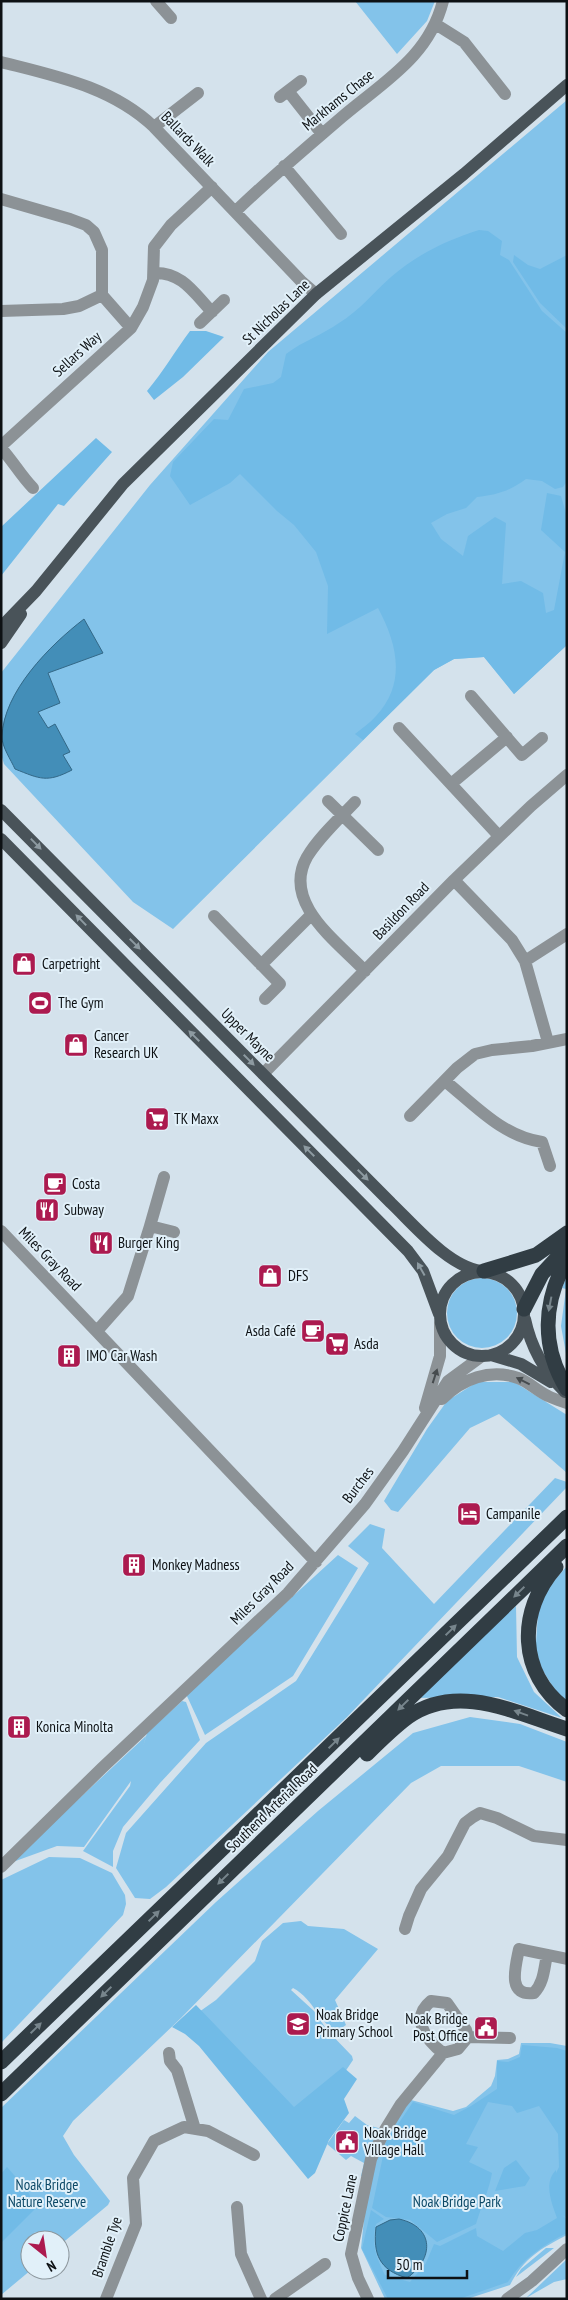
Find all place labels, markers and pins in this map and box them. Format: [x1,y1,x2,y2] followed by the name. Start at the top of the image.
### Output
[11,951,37,977] shop icon: Carpetright
[42,954,100,973] place label: Carpetright
[27,990,53,1016] sports icon: The Gym
[58,993,103,1012] place label: The Gym
[94,1026,159,1062] place label: Cancer Research UK
[63,1032,89,1058] shop icon: Cancer Research UK
[144,1106,170,1132] supermarket icon: TK Maxx
[174,1109,219,1128] place label: TK Maxx
[42,1171,68,1197] cafe icon: Costa
[72,1174,100,1193] place label: Costa
[34,1197,60,1223] restaurant icon: Subway
[64,1200,104,1219] place label: Subway
[88,1230,114,1256] restaurant icon: Burger King
[118,1233,179,1252] place label: Burger King
[257,1263,283,1289] shop icon: DFS
[288,1266,309,1285] place label: DFS
[300,1318,326,1344] cafe icon: Asda Café
[246,1321,296,1340] place label: Asda Café
[324,1331,350,1357] supermarket icon: Asda
[354,1334,379,1353] place label: Asda
[56,1343,82,1369] building icon: IMO Car Wash
[86,1346,157,1365] place label: IMO Car Wash
[456,1501,482,1527] hotel icon: Campanile
[486,1504,541,1523] place label: Campanile
[121,1552,147,1578] building icon: Monkey Madness
[152,1555,240,1574] place label: Monkey Madness
[6,1714,32,1740] building icon: Konica Minolta
[36,1717,113,1736] place label: Konica Minolta
[316,2005,393,2041] place label: Noak Bridge Primary School
[405,2009,468,2045] place label: Noak Bridge Post Office
[285,2011,311,2037] school or university icon: Noak Bridge Primary School
[473,2015,499,2041] public building icon: Noak Bridge Post Office
[363,2123,427,2159] place label: Noak Bridge Village Hall
[334,2129,360,2155] public building icon: Noak Bridge Village Hall

